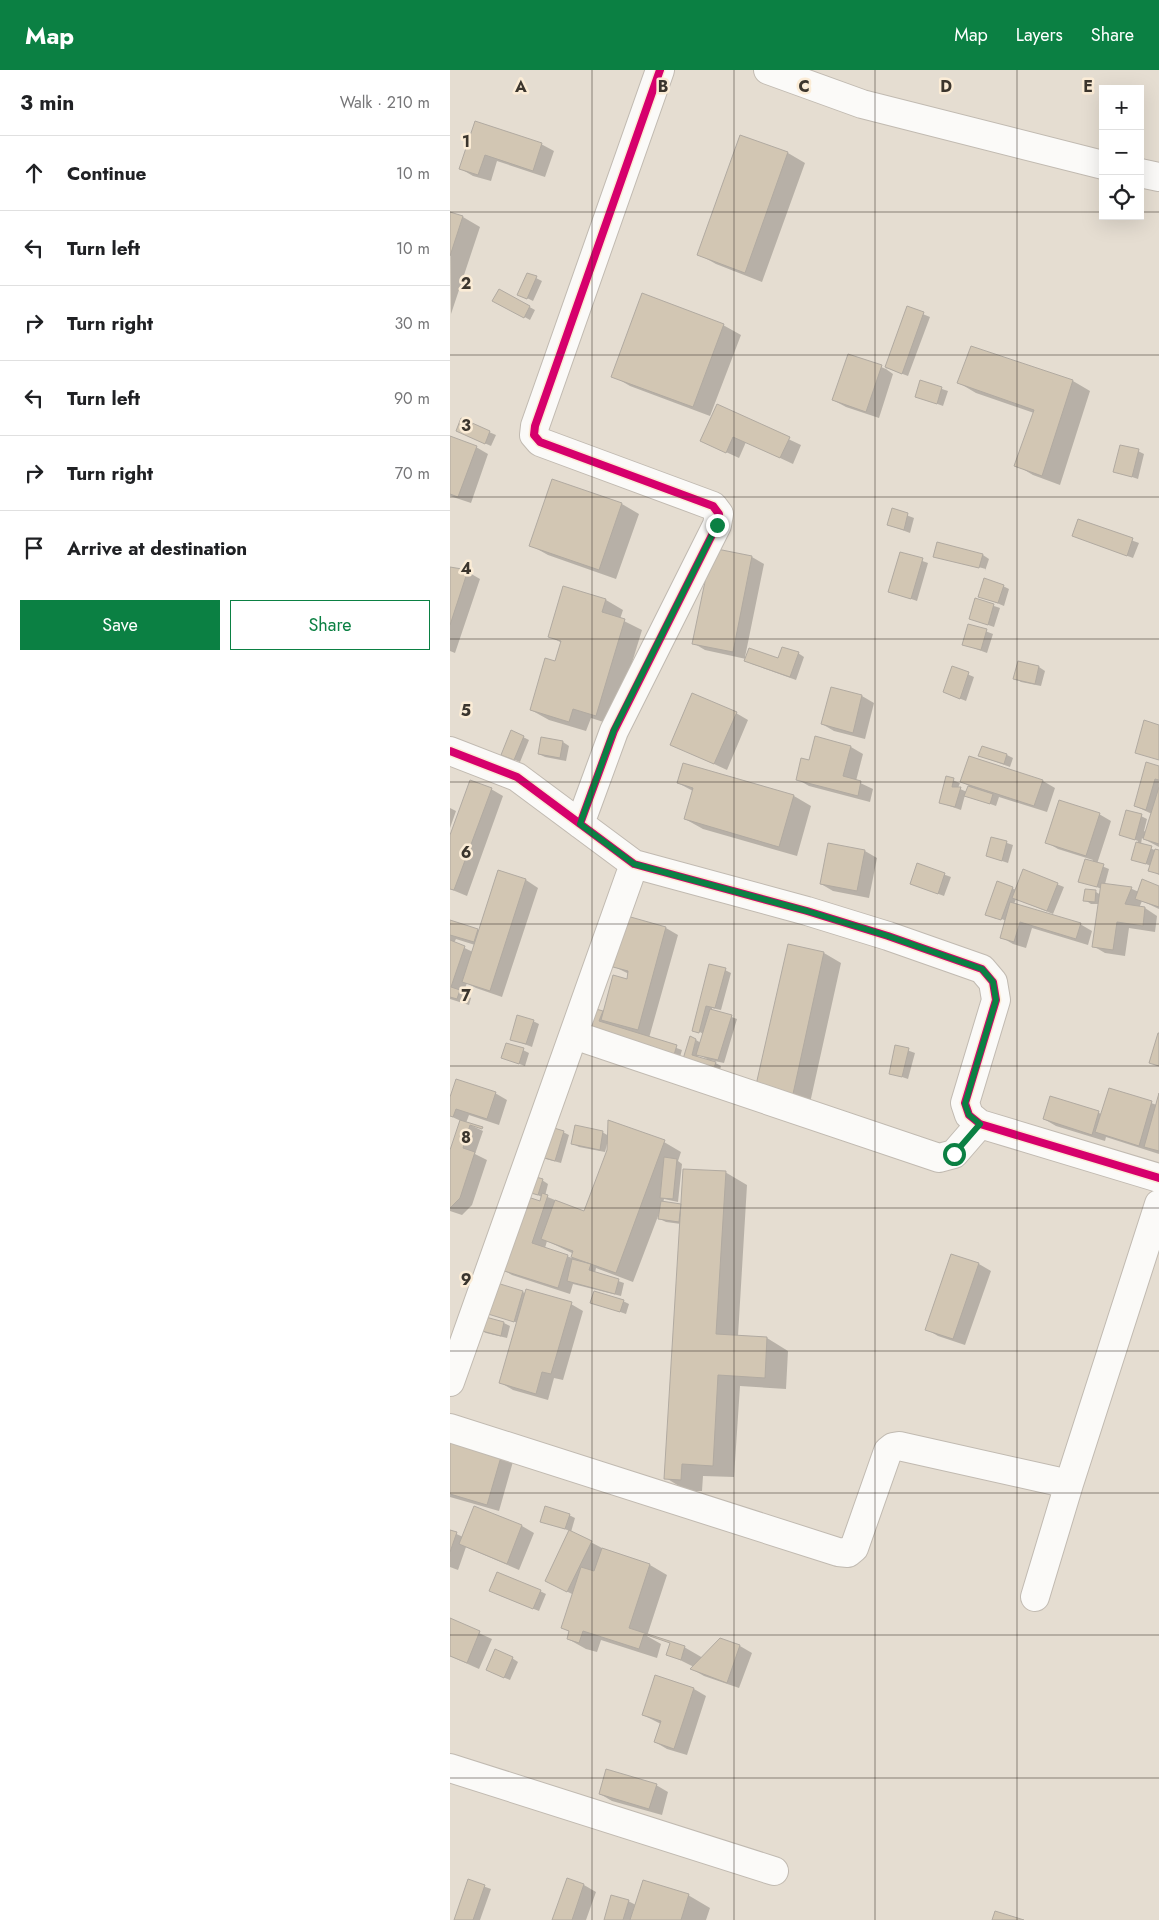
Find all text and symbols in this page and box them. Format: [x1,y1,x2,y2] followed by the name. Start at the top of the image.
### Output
[25,18,74,53] text: Map
[954,22,988,48] text: Map
[1016,22,1063,48] text: Layers
[1091,22,1134,48] text: Share
[514,75,527,98] text: A
[658,75,668,98] text: B
[798,75,810,98] text: C
[940,75,952,98] text: D
[1083,75,1093,98] text: E
[1099,85,1144,220] map controls
[1099,85,1144,130] button: +
[20,88,74,118] text: 3 min
[340,91,430,114] text: Walk · 210 m
[462,130,470,153] text: 1
[1099,130,1144,175] button: −
[20,159,48,187] icon: ahead
[67,160,146,187] text: Continue
[396,162,430,185] text: 10 m
[1099,175,1144,220] button: locate
[20,234,48,262] icon: left
[67,235,140,262] text: Turn left
[396,237,430,260] text: 10 m
[461,272,471,295] text: 2
[20,309,48,337] icon: right
[67,310,153,337] text: Turn right
[394,312,430,335] text: 30 m
[20,384,48,412] icon: left
[67,385,140,412] text: Turn left
[394,387,430,410] text: 90 m
[461,414,471,437] text: 3
[20,459,48,487] icon: right
[67,460,153,487] text: Turn right
[395,462,430,485] text: 70 m
[706,514,729,537] route end
[20,534,48,562] icon: arrive
[67,535,247,562] text: Arrive at destination
[460,557,472,580] text: 4
[20,600,220,650] button: Save
[230,600,430,650] button: Share
[461,699,471,722] text: 5
[461,841,471,864] text: 6
[461,984,471,1007] text: 7
[461,1126,471,1149] text: 8
[943,1143,966,1166] route start
[461,1268,471,1291] text: 9

